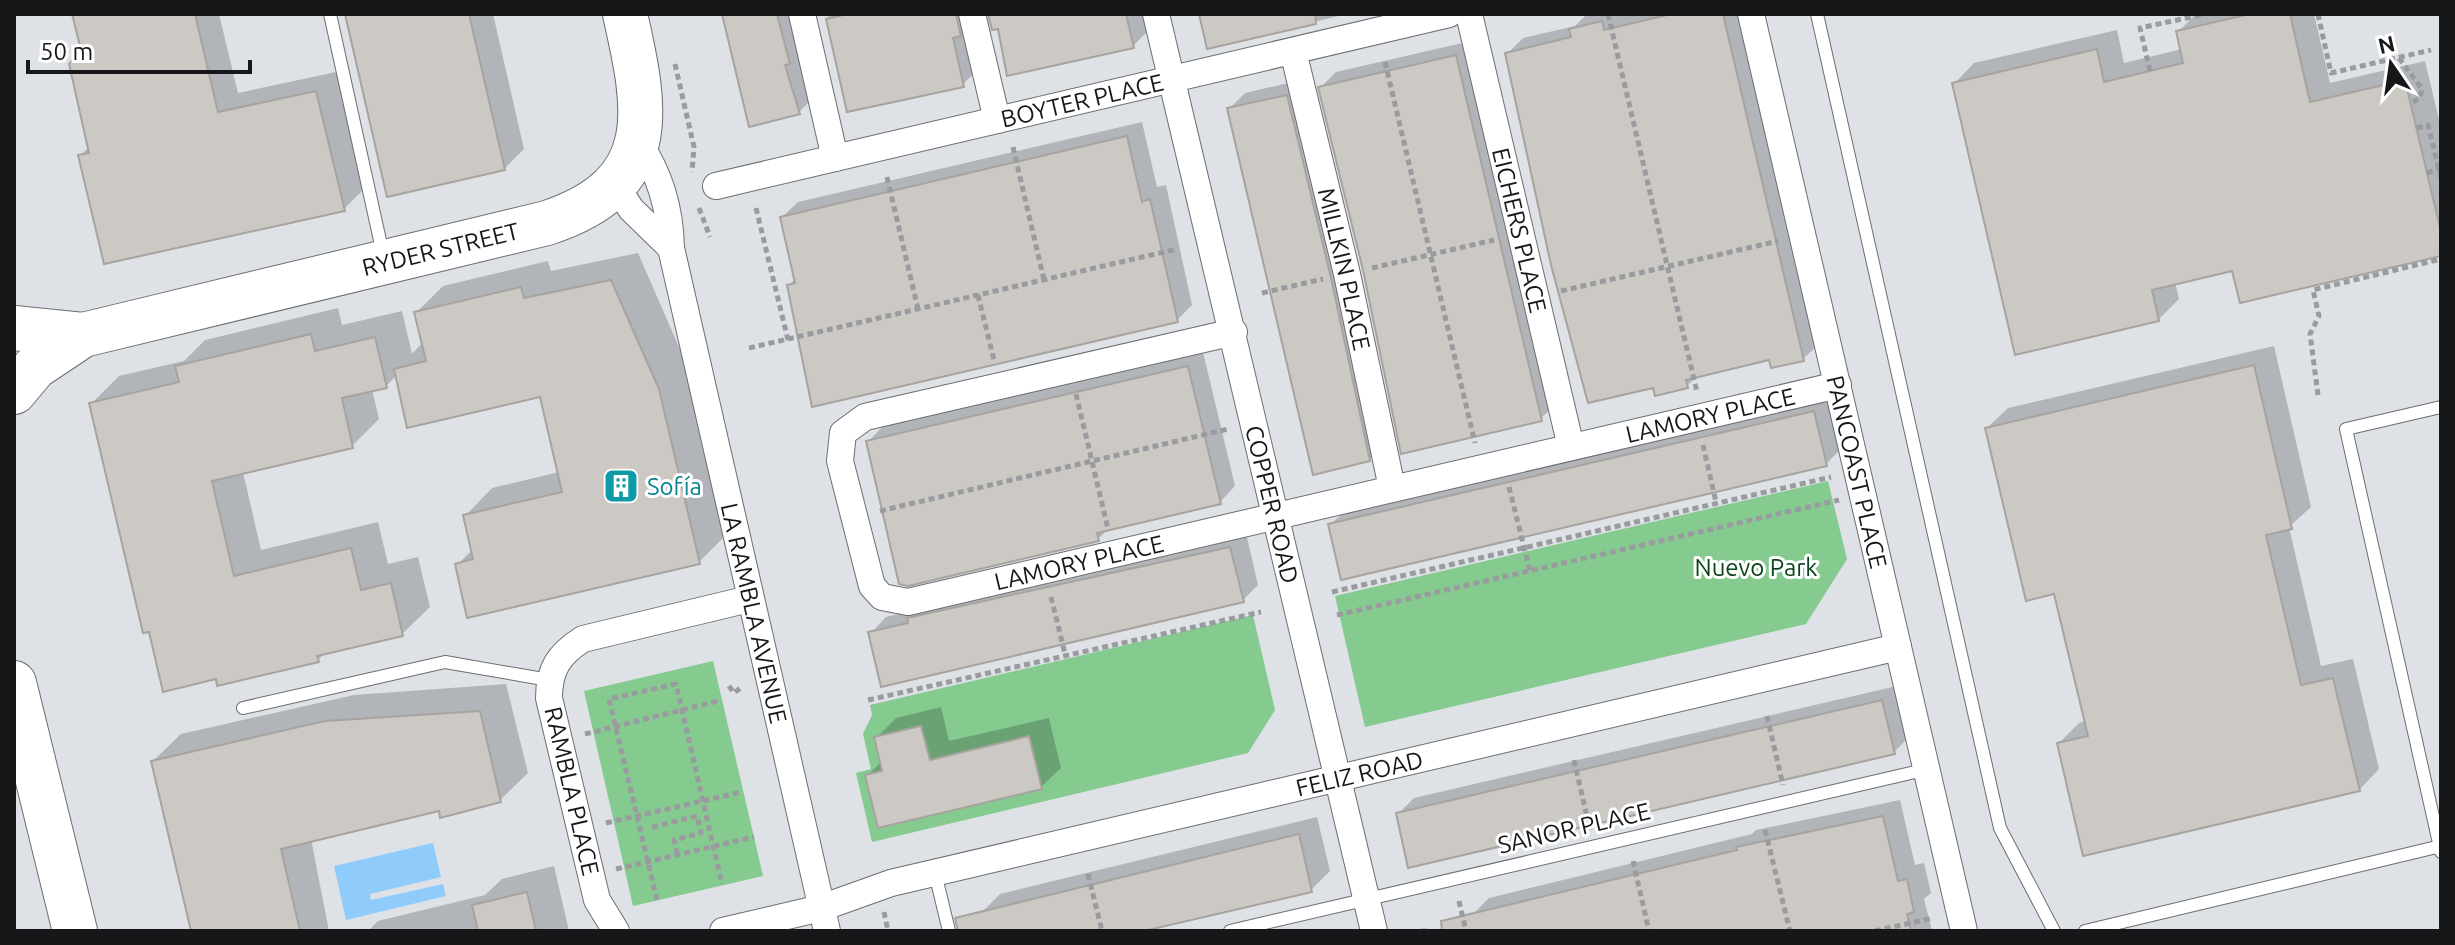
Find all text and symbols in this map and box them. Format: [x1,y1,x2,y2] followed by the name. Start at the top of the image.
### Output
[28,24,250,74] scale bar
[2351,24,2431,104] north arrow
[2376,30,2397,58] text: N
[40,38,93,65] text: 50 m
[998,68,1166,132] street label: BOYTER PLACE
[1487,145,1552,315] street label: EICHERS PLACE
[1313,185,1376,353] street label: MILLKIN PLACE
[359,217,522,281] street label: RYDER STREET
[1822,373,1893,571] street label: PANCOAST PLACE
[1623,382,1797,448] street label: LAMORY PLACE
[1241,423,1304,586] street label: COPPER ROAD
[602,467,640,505] building icon: Sofía
[647,473,702,500] place label: Sofía
[716,500,793,726] street label: LA RAMBLA AVENUE
[992,529,1166,595] street label: LAMORY PLACE
[1695,554,1817,581] park label: Nuevo Park
[539,704,605,878] street label: RAMBLA PLACE
[1293,745,1425,801] street label: FELIZ ROAD
[1495,797,1653,859] street label: SANOR PLACE

